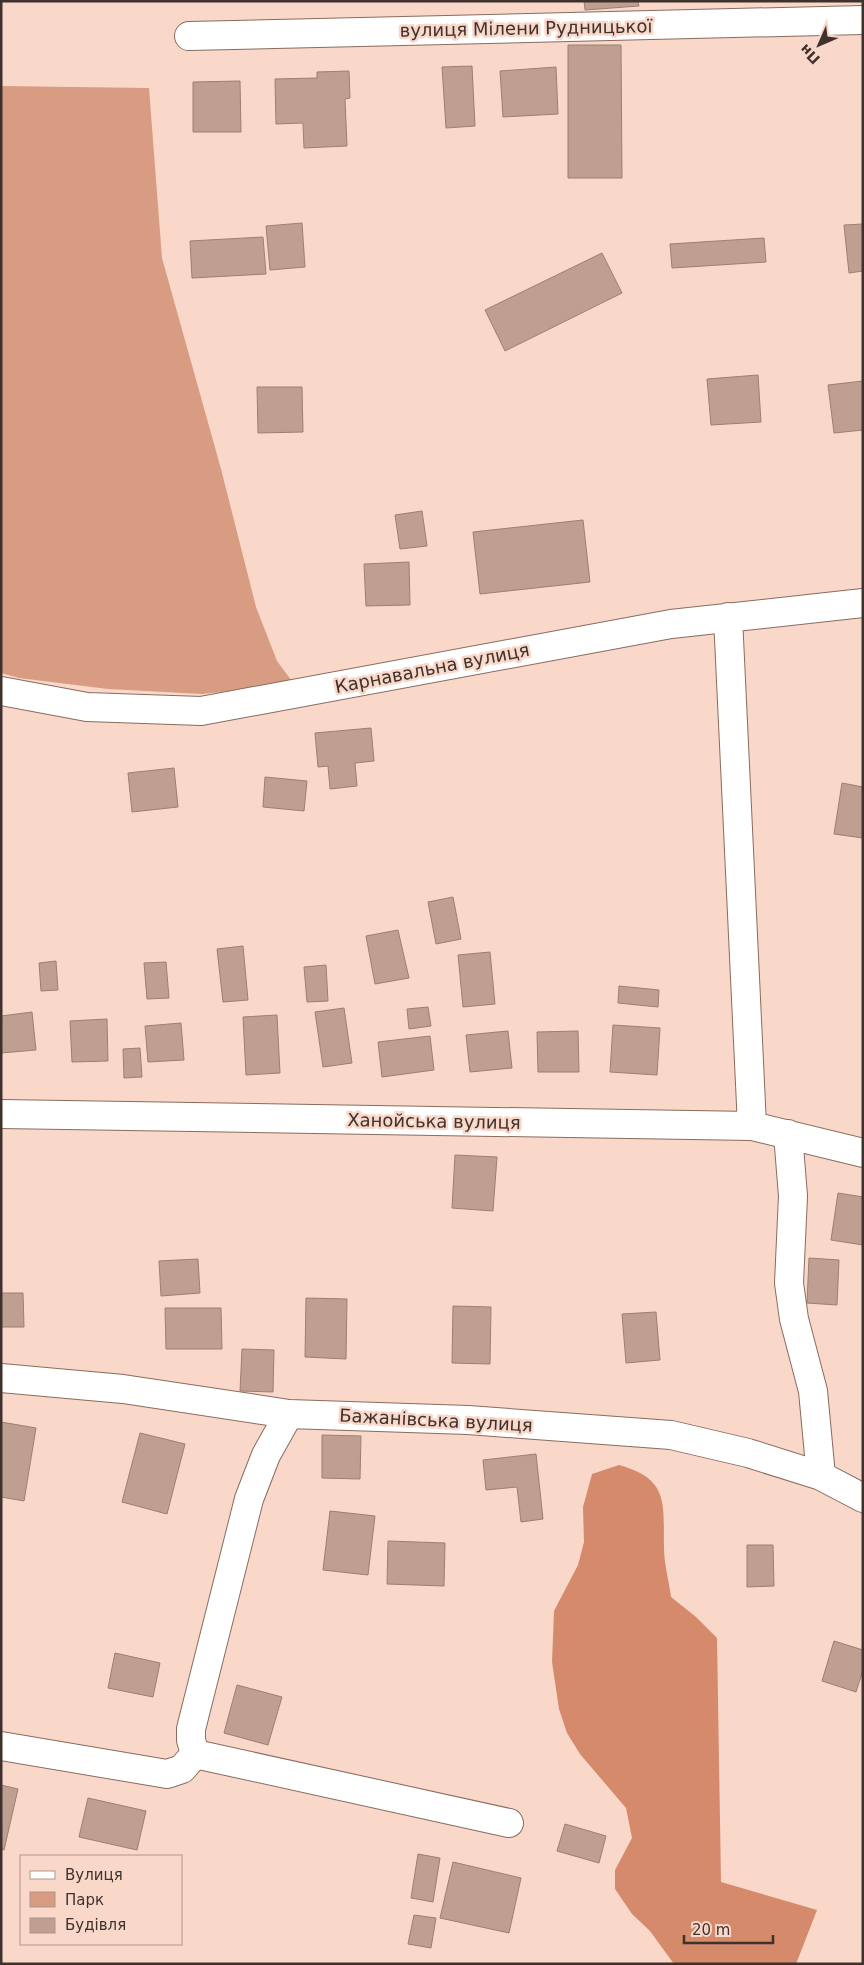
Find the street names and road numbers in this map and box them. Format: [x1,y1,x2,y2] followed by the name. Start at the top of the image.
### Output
[399,15,654,41] street label: вулиця Мілени Рудницької
[333,639,531,697] street label: Карнавальна вулиця
[347,1109,521,1133] street label: Ханойська вулиця
[339,1404,533,1436] street label: Бажанівська вулиця

